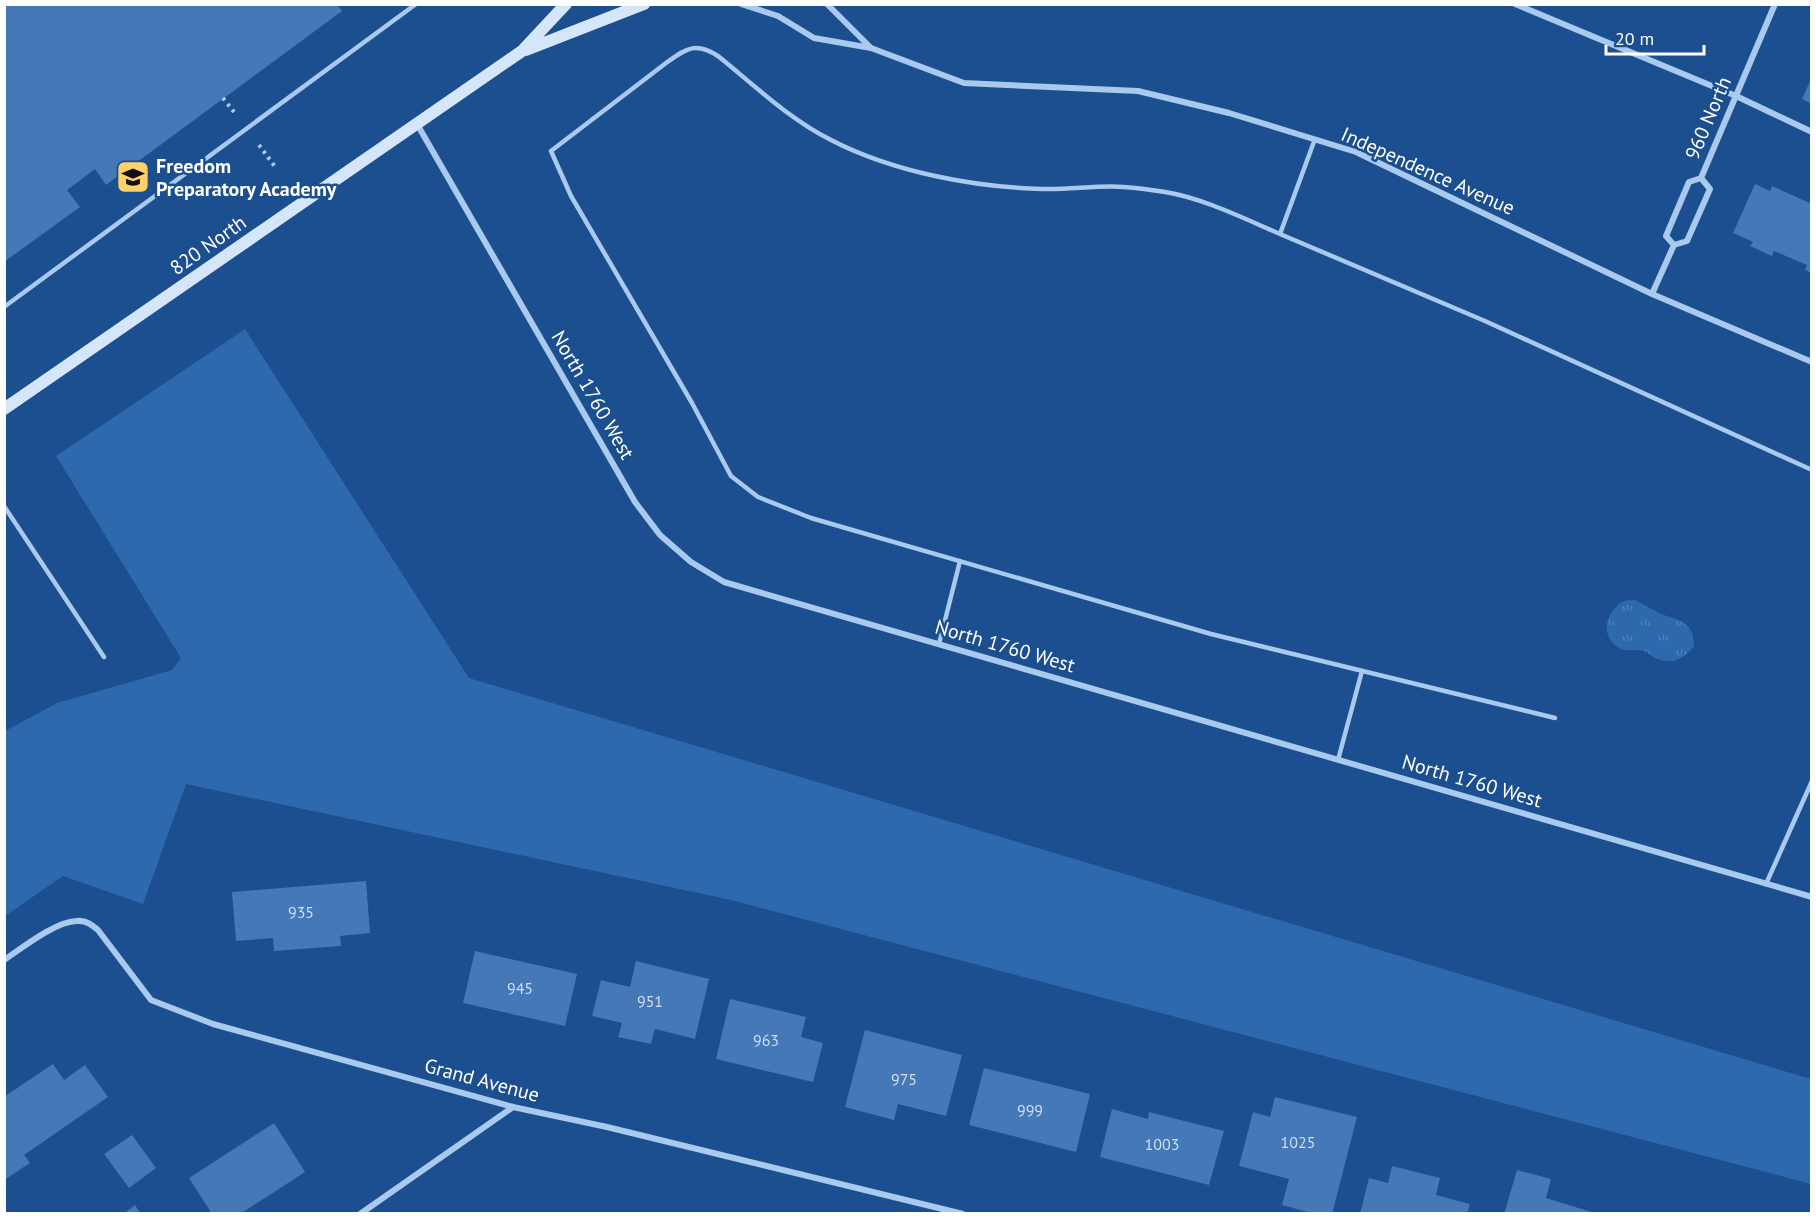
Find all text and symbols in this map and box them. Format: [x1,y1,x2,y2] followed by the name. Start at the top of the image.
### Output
[1606,18,1704,56] scale bar
[1615,27,1654,50] text: 20 m
[1679,73,1737,163] street label: 960 North
[1337,121,1519,221] street label: Independence Avenue
[156,153,337,202] place label: Freedom Preparatory Academy
[115,159,151,195] school or university icon: Freedom Preparatory Academy
[165,209,251,281] street label: 820 North
[546,326,640,464] street label: North 1760 West
[932,614,1078,678] street label: North 1760 West
[1399,749,1545,813] street label: North 1760 West
[288,902,314,922] house number: 935
[507,978,533,998] house number: 945
[637,991,663,1011] house number: 951
[753,1030,779,1050] house number: 963
[422,1052,542,1108] street label: Grand Avenue
[891,1069,917,1089] house number: 975
[1017,1100,1043,1120] house number: 999
[1281,1132,1315,1152] house number: 1025
[1145,1134,1179,1154] house number: 1003

